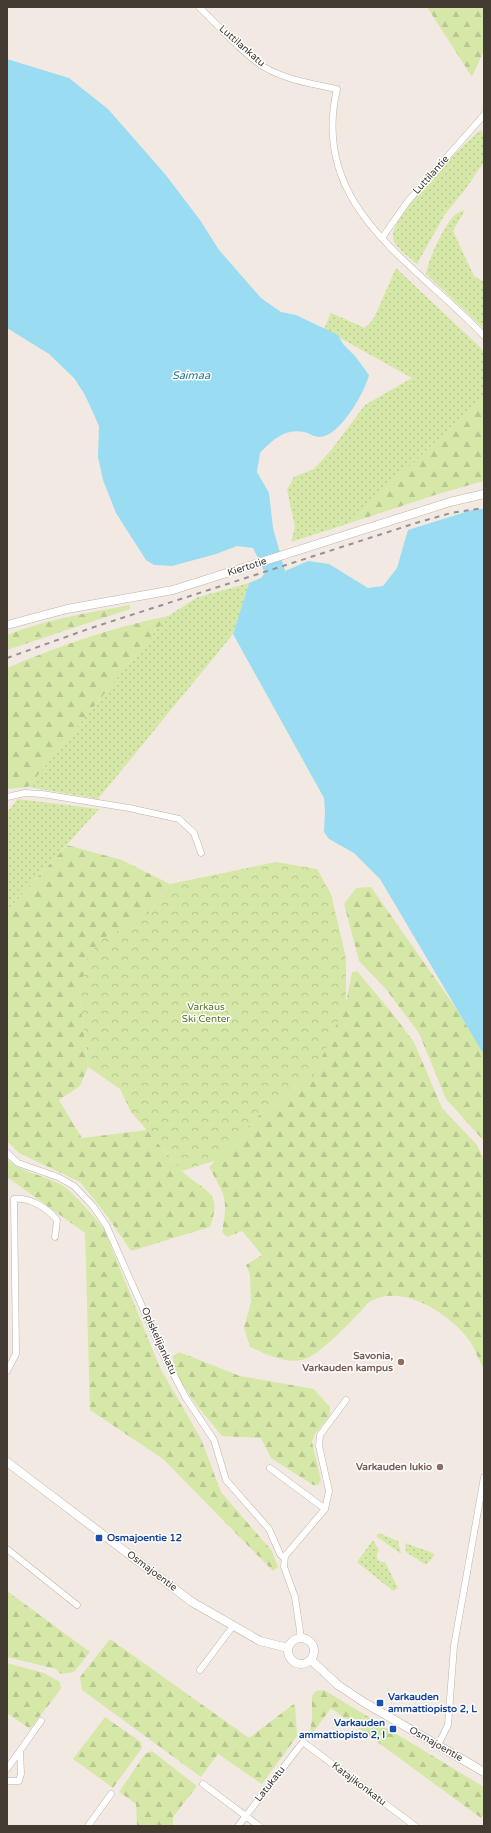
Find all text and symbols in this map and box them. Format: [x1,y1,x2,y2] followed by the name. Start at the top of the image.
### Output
[217,23,267,69] street label: Luttilankatu
[410,153,452,197] street label: Luttilantie
[172,369,211,382] water label: Saimaa
[226,555,268,579] street label: Kiertotie
[182,1001,230,1025] park label: Varkaus Ski Center
[139,1305,179,1377] street label: Opiskelijankatu
[302,1350,393,1374] place label: Savonia, Varkauden kampus
[396,1357,406,1367] marker: Savonia, Varkauden kampus
[356,1461,432,1473] place label: Varkauden lukio
[435,1462,445,1472] marker: Varkauden lukio
[107,1532,182,1544] place label: Osmajoentie 12
[94,1533,104,1543] marker: Osmajoentie 12
[124,1548,180,1594] street label: Osmajoentie
[388,1691,477,1715] place label: Varkauden ammattiopisto 2, L
[375,1698,385,1708] marker: Varkauden ammattiopisto 2, L
[299,1717,385,1741] place label: Varkauden ammattiopisto 2, I
[388,1724,398,1734] marker: Varkauden ammattiopisto 2, I
[407,1724,465,1764] street label: Osmajoentie
[329,1760,389,1808] street label: Katajikonkatu
[252,1764,288,1804] street label: Latukatu

